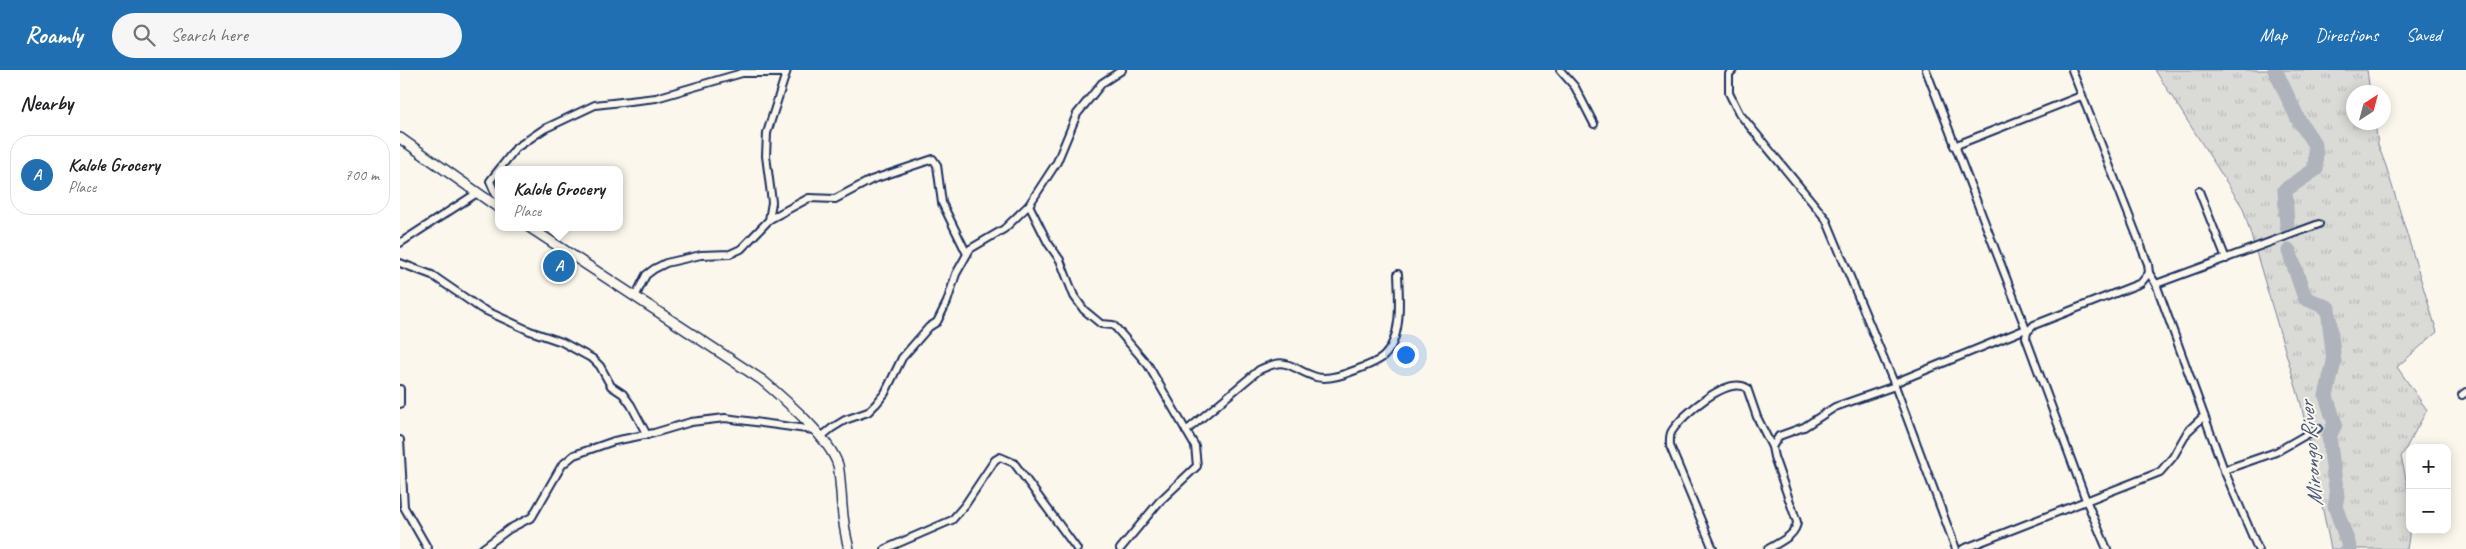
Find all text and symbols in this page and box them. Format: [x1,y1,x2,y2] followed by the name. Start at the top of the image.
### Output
[112,13,462,58] search box
[25,20,82,50] text: Roamly
[130,21,158,49] icon: search
[170,23,248,47] text: Search here
[2260,24,2287,46] text: Map
[2315,24,2378,46] text: Directions
[2406,24,2441,46] text: Saved
[2346,85,2391,130] north arrow
[20,90,73,116] text: Nearby
[68,153,160,177] text: Kalole Grocery
[33,165,41,185] text: A
[345,165,379,185] text: 700 m
[495,166,623,231] popup
[68,177,96,197] text: Place
[513,177,605,201] text: Kalole Grocery
[513,201,541,221] text: Place
[543,247,575,285] pin: A
[1393,342,1419,368] your location
[2292,397,2330,508] water label: Mirongo River
[2406,444,2451,534] map controls
[2406,444,2451,489] button: +
[2406,489,2451,534] button: −

